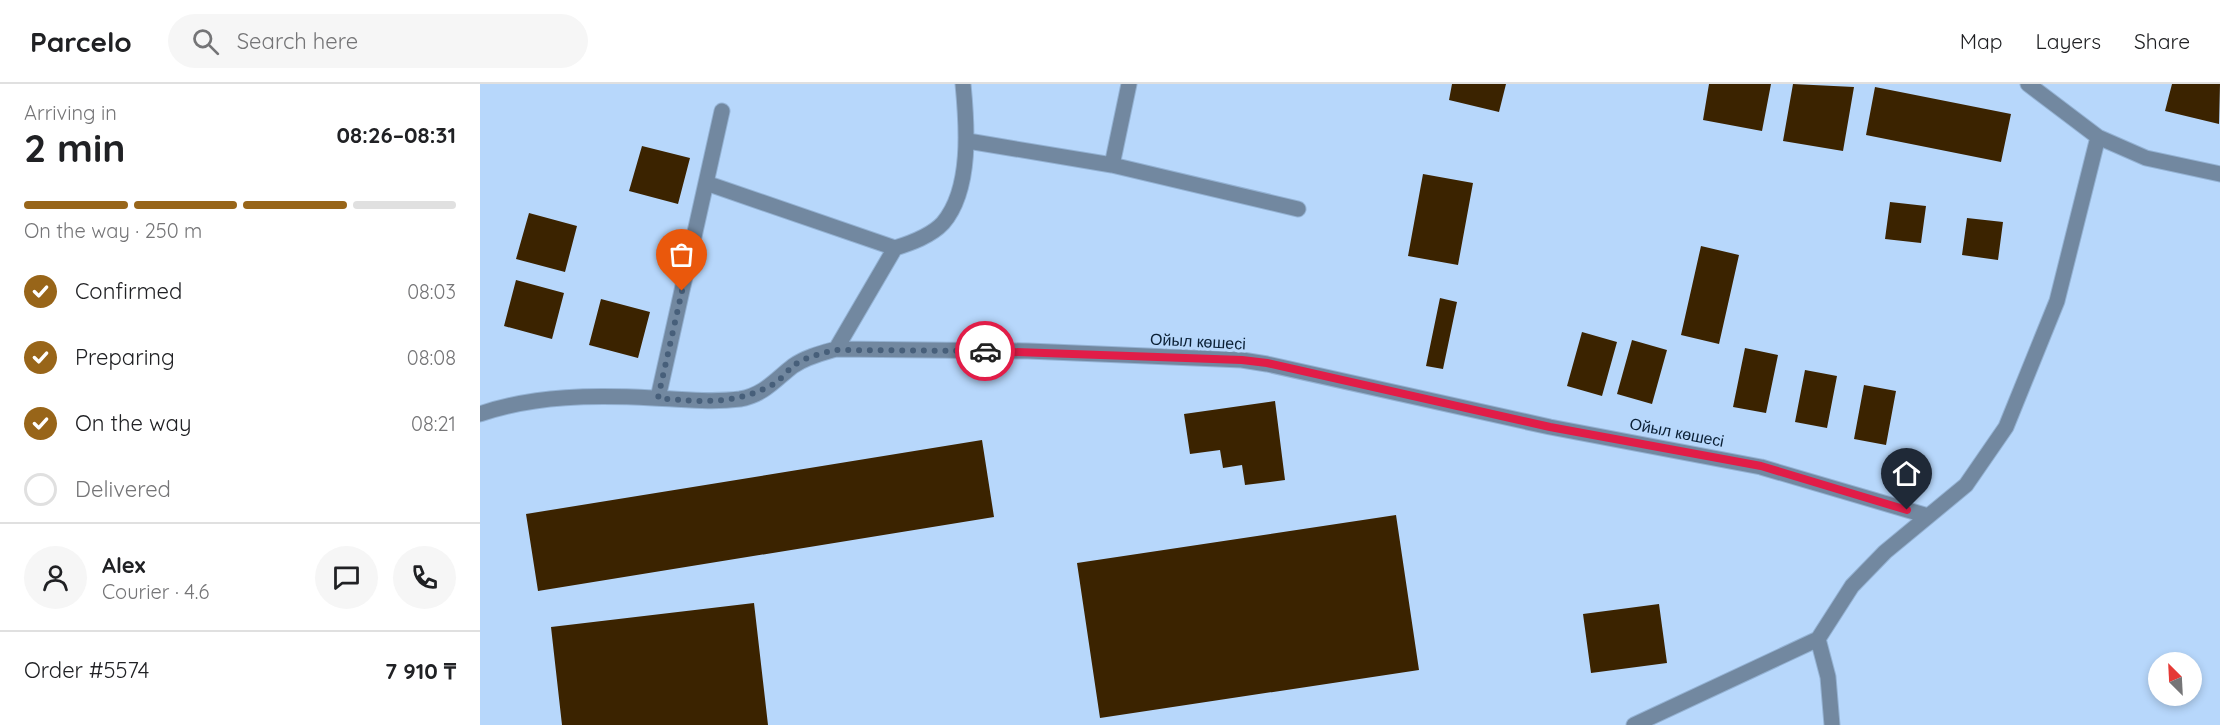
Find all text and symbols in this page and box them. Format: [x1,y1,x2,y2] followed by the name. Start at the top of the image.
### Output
[168,14,588,68] search box
[30,24,132,59] text: Parcelo
[189,25,222,58] icon: search
[237,27,358,55] text: Search here
[1960,28,2003,54] text: Map
[2036,28,2101,54] text: Layers
[2134,28,2190,54] text: Share
[24,100,117,125] text: Arriving in
[336,121,456,149] text: 08:26–08:31
[24,123,126,172] text: 2 min
[24,218,202,243] text: On the way · 250 m
[656,229,707,291] pin
[665,238,698,271] icon: bag
[24,275,57,308] icon: check
[75,277,182,305] text: Confirmed
[407,279,456,304] text: 08:03
[955,321,1015,381] courier
[1150,329,1246,353] street label: Ойыл көшесі
[969,335,1002,368] icon: car
[24,341,57,374] icon: check
[75,343,175,371] text: Preparing
[407,345,456,370] text: 08:08
[24,407,57,440] icon: check
[75,409,191,437] text: On the way
[411,411,456,436] text: 08:21
[1628,413,1726,451] street label: Ойыл көшесі
[1881,448,1932,510] pin
[1890,457,1923,490] icon: home
[75,475,171,503] text: Delivered
[24,546,87,609] button: person
[315,546,378,609] button: chat
[393,546,456,609] button: phone
[102,551,145,579] text: Alex
[102,579,209,604] text: Courier · 4.6
[2148,652,2202,706] north arrow
[2148,652,2202,706] map controls
[24,656,149,684] text: Order #5574
[385,657,456,685] text: 7 910 ₸

